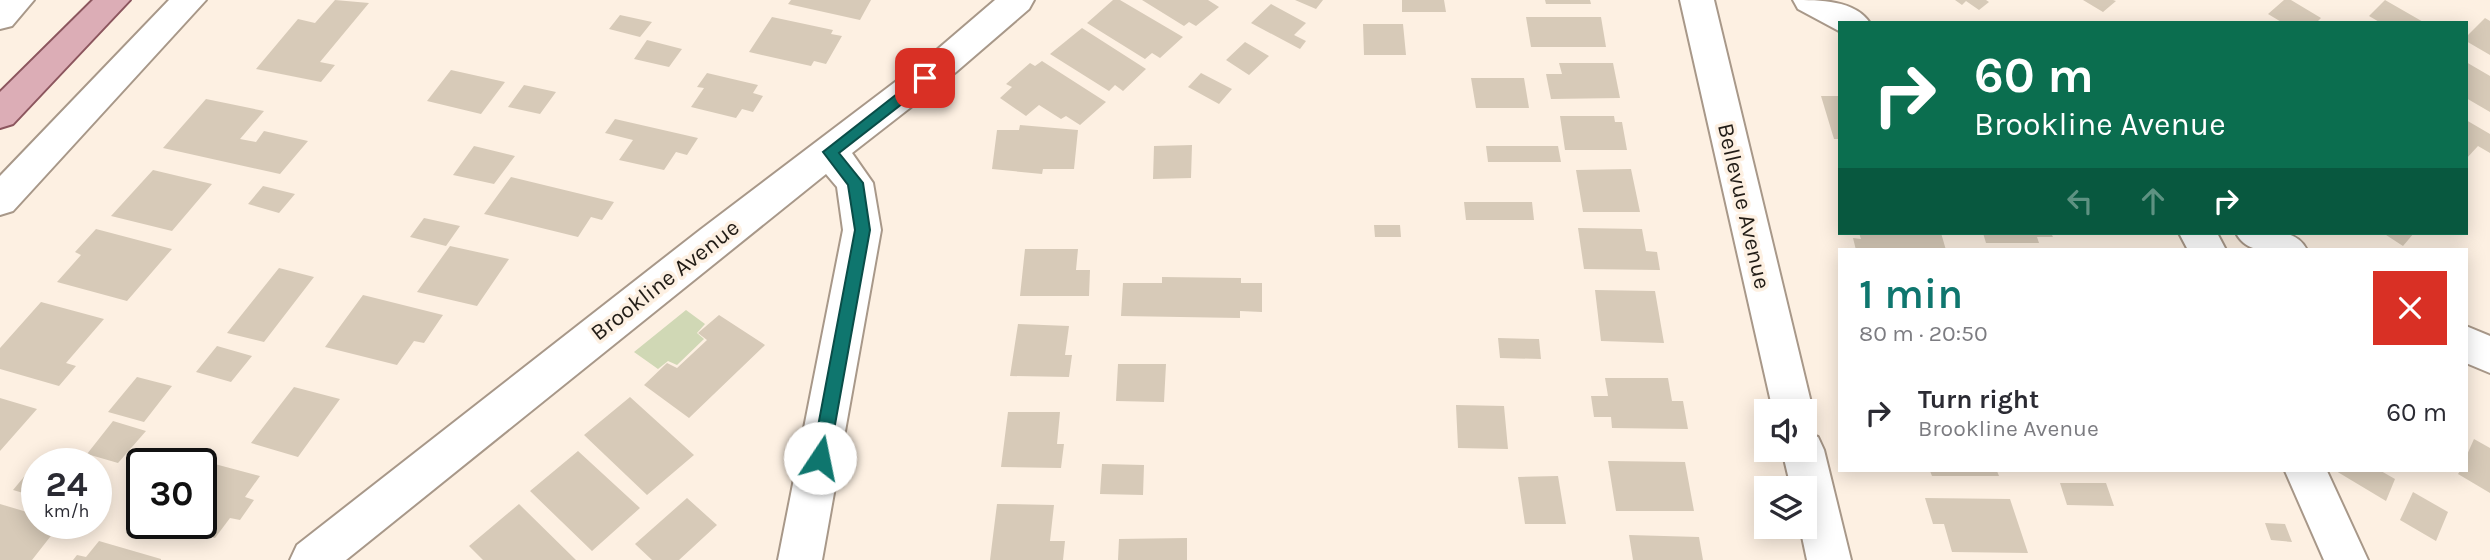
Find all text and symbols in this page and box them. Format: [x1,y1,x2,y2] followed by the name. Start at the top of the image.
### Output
[1974,47,2094,104] text: 60 m
[895,48,955,108] pin
[1859,49,1950,140] icon: right
[906,59,944,97] icon: arrive
[1974,106,2226,143] text: Brookline Avenue
[1712,121,1776,291] street label: Bellevue Avenue
[2061,182,2099,220] icon: left
[2134,182,2172,220] icon: ahead
[2207,182,2245,220] icon: right
[585,214,745,346] street label: Brookline Avenue
[1859,269,1963,319] text: 1 min
[2373,271,2447,345] button: close
[1859,320,1988,347] text: 80 m · 20:50
[1918,384,2039,415] text: Turn right
[1859,394,1897,432] icon: right
[2386,397,2447,428] text: 60 m
[1754,399,1817,539] map controls
[1754,399,1817,462] button: sound
[1918,415,2099,442] text: Brookline Avenue
[783,421,857,495] position arrow
[126,448,217,539] speed limit sign: 30
[46,464,88,505] text: 24
[1754,476,1817,539] button: layers
[44,500,89,522] text: km/h

